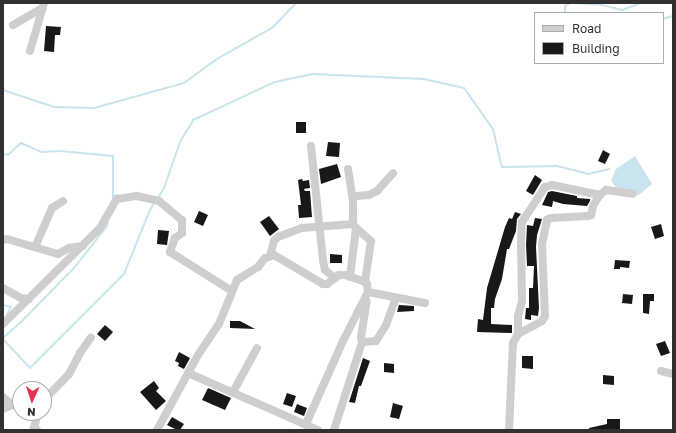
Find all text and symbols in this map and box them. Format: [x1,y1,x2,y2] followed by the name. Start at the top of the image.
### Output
[534,12,664,64] legend
[572,21,601,36] text: Road
[572,41,620,56] text: Building
[12,381,52,421] north arrow
[27,406,36,419] text: N

